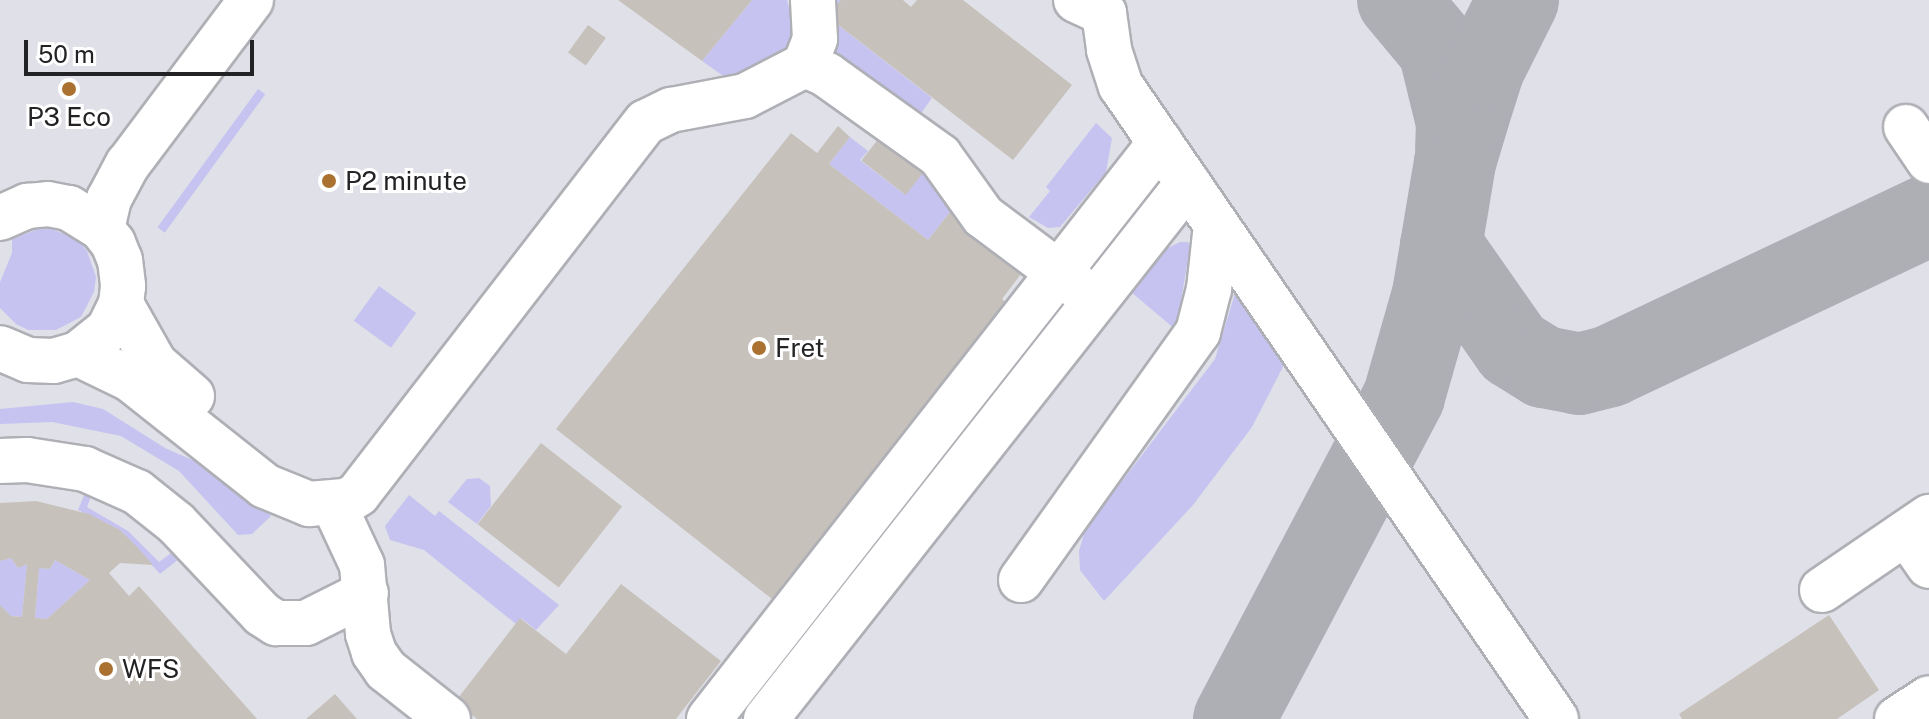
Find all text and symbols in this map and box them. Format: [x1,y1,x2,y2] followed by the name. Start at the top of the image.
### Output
[28,24,258,74] scale bar
[38,40,95,68] text: 50 m
[60,80,78,98] marker: P3 Eco
[27,101,111,133] place label: P3 Eco
[345,165,467,197] place label: P2 minute
[320,172,338,190] marker: P2 minute
[775,332,825,364] place label: Fret
[750,339,768,357] marker: Fret
[122,653,179,685] place label: WFS
[97,660,115,678] marker: WFS

